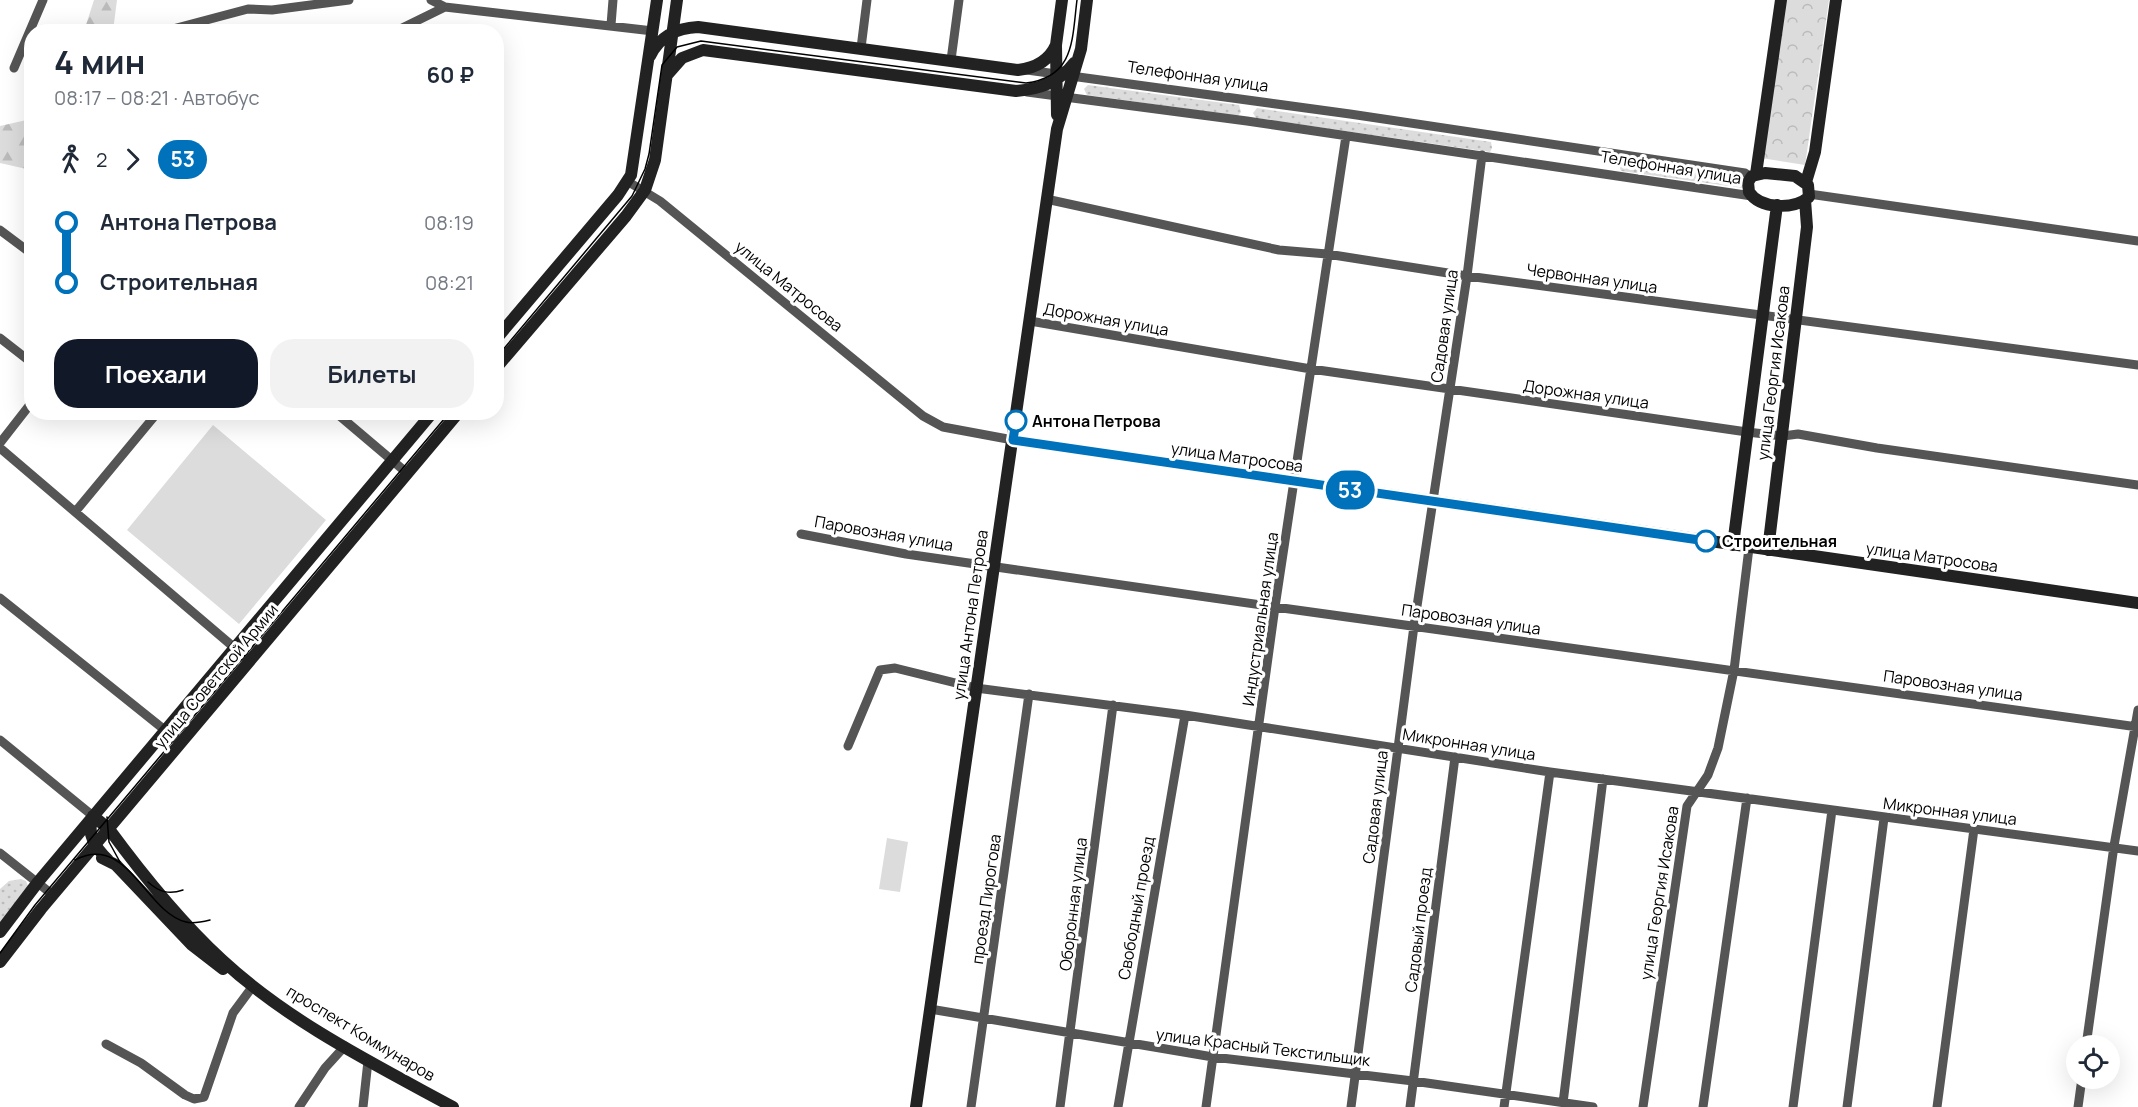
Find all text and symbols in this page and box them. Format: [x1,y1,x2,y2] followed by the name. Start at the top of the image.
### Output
[54,39,145,84] text: 4 мин
[1126,55,1270,97] street label: Телефонная улица
[426,60,474,90] text: 60 ₽
[54,84,260,111] text: 08:17 – 08:21 · Автобус
[54,143,87,176] icon: walk
[116,143,149,176] icon: forward
[170,145,195,173] text: 53
[1599,145,1743,189] street label: Телефонная улица
[96,146,107,173] text: 2
[100,207,277,237] text: Антона Петрова
[424,209,474,236] text: 08:19
[730,236,848,336] street label: улица Матросова
[1525,258,1659,298] street label: Червонная улица
[100,267,258,297] text: Строительная
[1425,268,1463,384] street label: Садовая улица
[425,269,474,296] text: 08:21
[1751,284,1795,462] street label: улица Георгия Исакова
[1042,297,1170,341] street label: Дорожная улица
[54,339,258,408] button: Поехали
[270,339,474,408] button: Билеты
[1522,374,1650,414] street label: Дорожная улица
[1005,410,1027,432] marker: Антона Петрова
[1032,410,1161,432] place label: Антона Петрова
[1169,437,1305,477] street label: улица Матросова
[1323,470,1377,510] line badge: 53
[1338,476,1362,504] text: 53
[813,510,955,556] street label: Паровозная улица
[947,528,993,702] street label: улица Антона Петрова
[1695,530,1717,552] marker: Строительная
[1722,530,1837,552] place label: Строительная
[1237,531,1283,707] street label: Индустриальная улица
[1864,537,2000,577] street label: улица Матросова
[1400,598,1542,640] street label: Паровозная улица
[149,599,283,753] street label: улица Советской Армии
[1882,664,2024,706] street label: Паровозная улица
[1401,723,1537,765] street label: Микронная улица
[1357,749,1393,865] street label: Садовая улица
[1882,792,2018,830] street label: Микронная улица
[1634,804,1684,982] street label: улица Георгия Исакова
[966,832,1006,966] street label: проезд Пирогова
[1113,834,1160,981] street label: Свободный проезд
[1054,836,1092,972] street label: Оборонная улица
[1399,866,1437,994] street label: Садовый проезд
[283,980,440,1086] street label: проспект Коммунаров
[1155,1023,1373,1071] street label: улица Красный Текстильщик
[2066,1035,2120,1089] map controls
[2066,1035,2120,1089] button: locate

